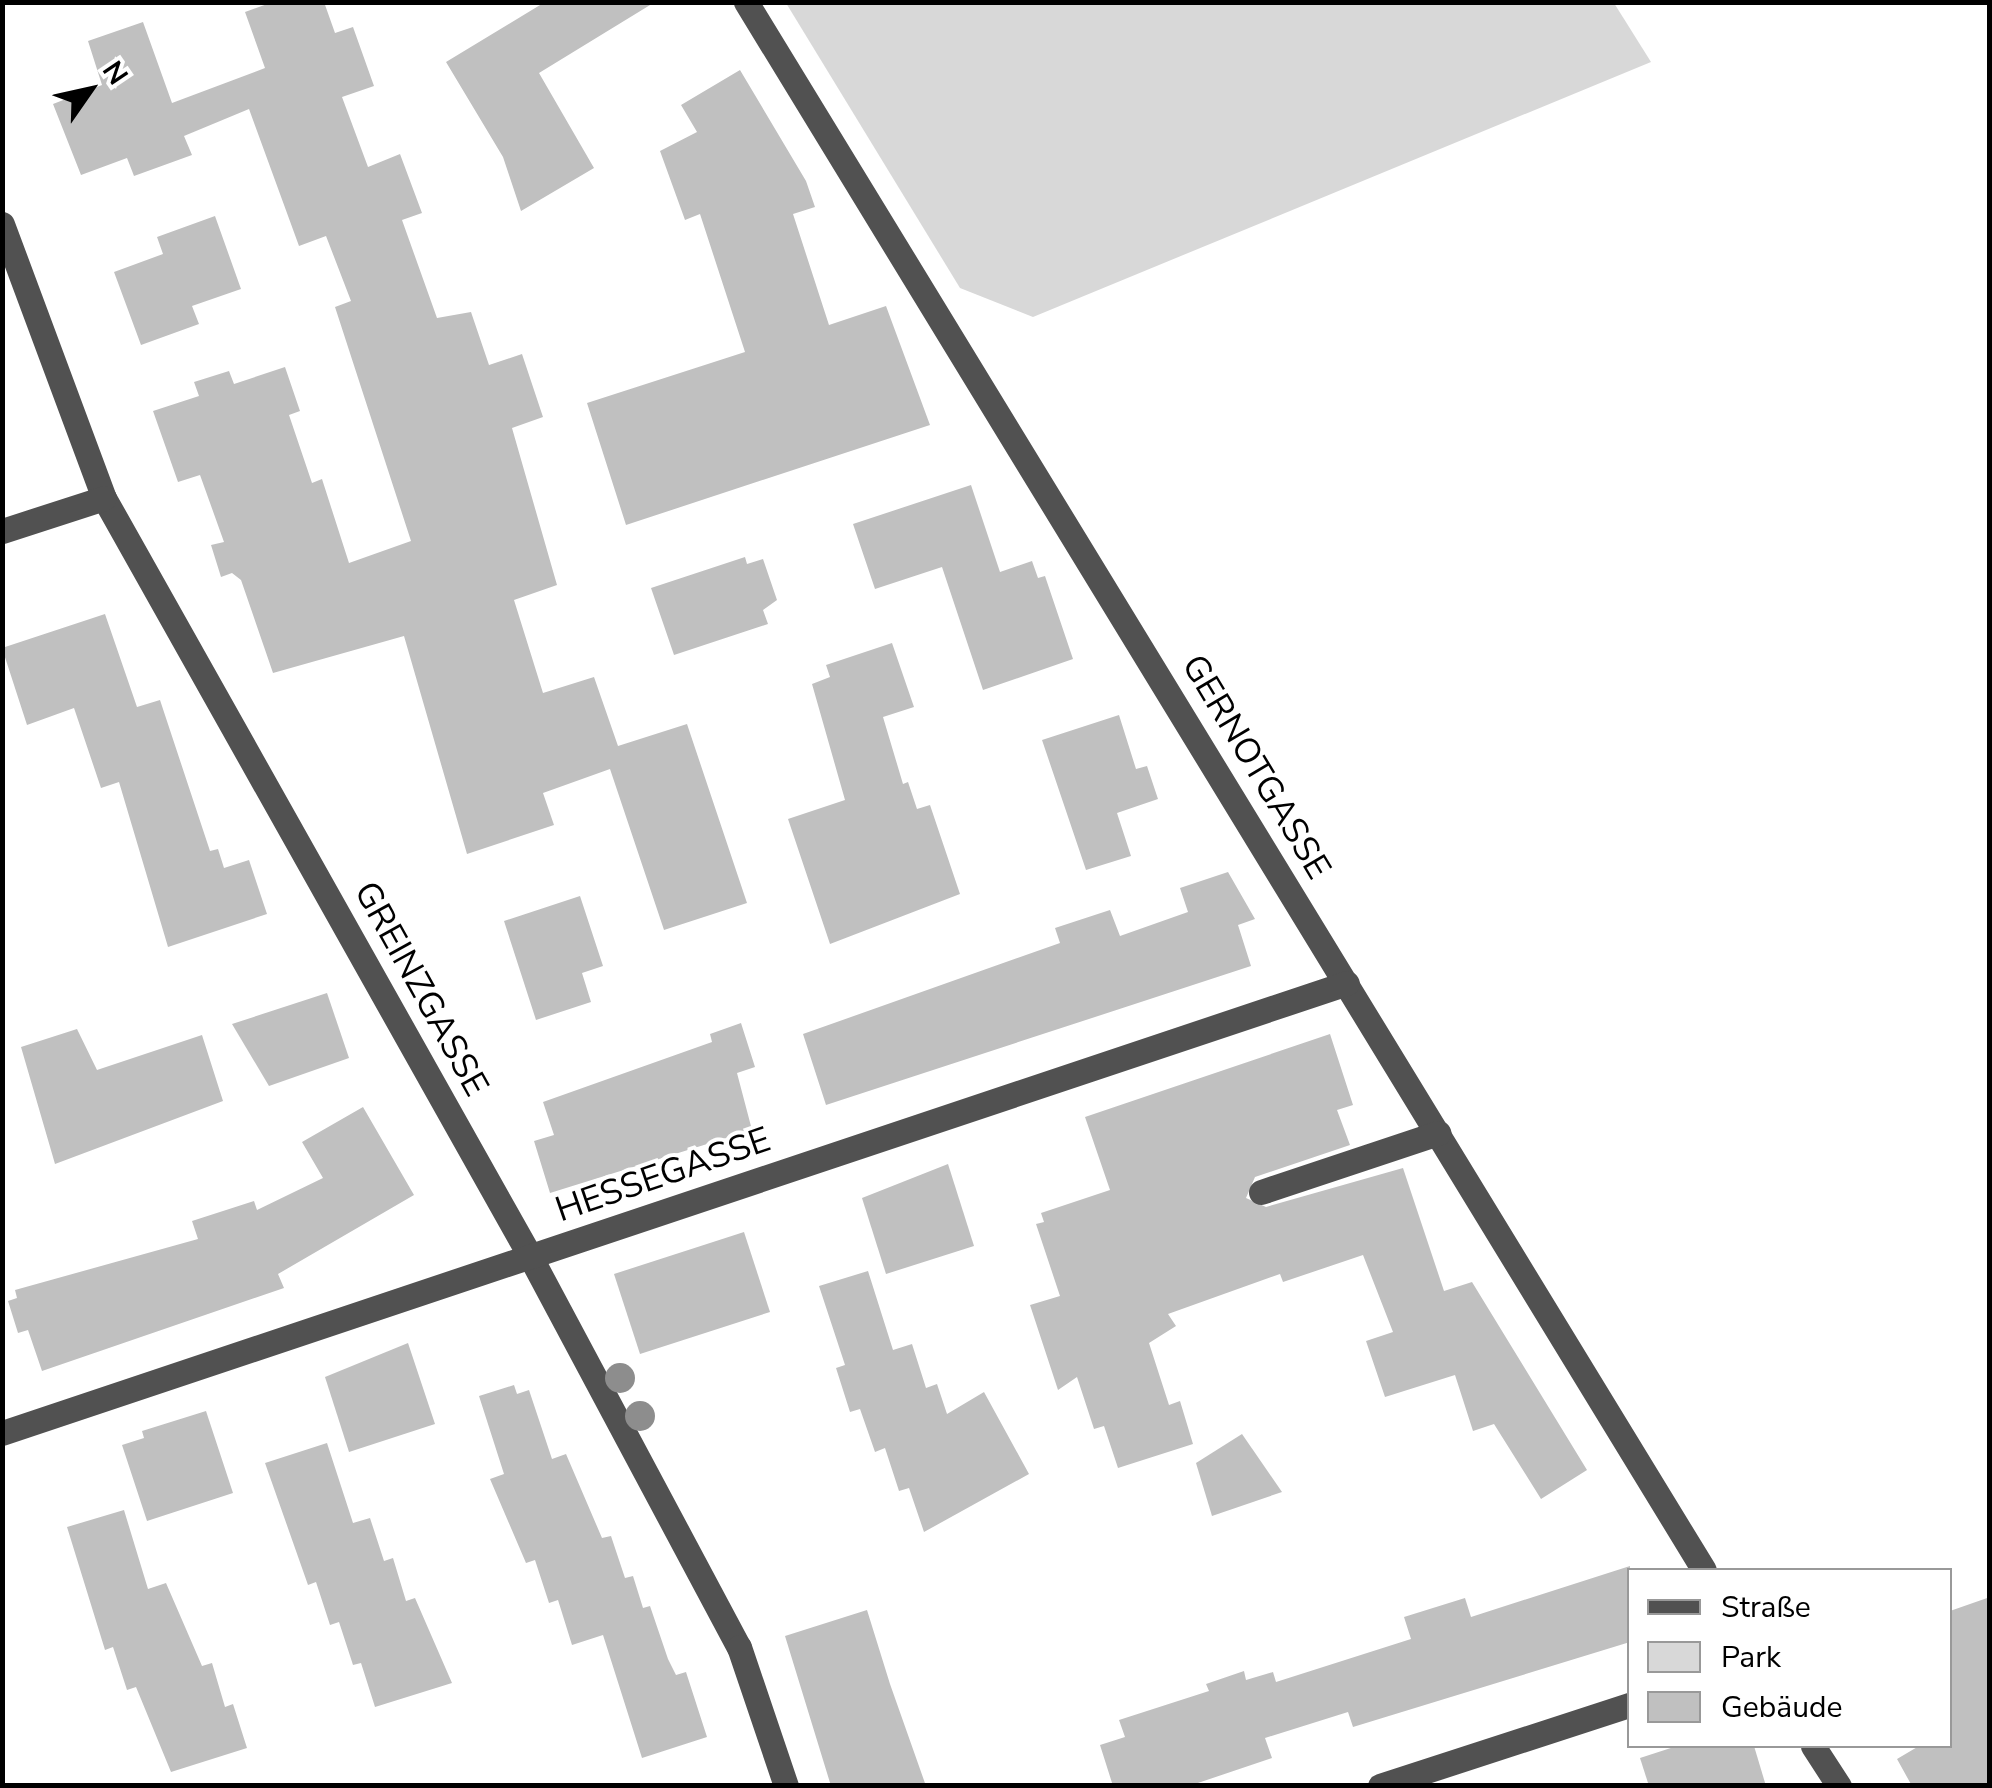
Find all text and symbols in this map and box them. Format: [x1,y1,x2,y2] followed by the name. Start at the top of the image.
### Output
[40,40,140,140] north arrow
[93,54,136,93] text: N
[1173,647,1339,887] street label: GERNOTGASSE
[345,875,497,1103] street label: GREINZGASSE
[550,1119,776,1231] street label: HESSEGASSE
[1627,1568,1952,1748] legend
[1721,1587,1811,1628] text: Straße
[1721,1637,1781,1678] text: Park
[1721,1687,1842,1728] text: Gebäude

